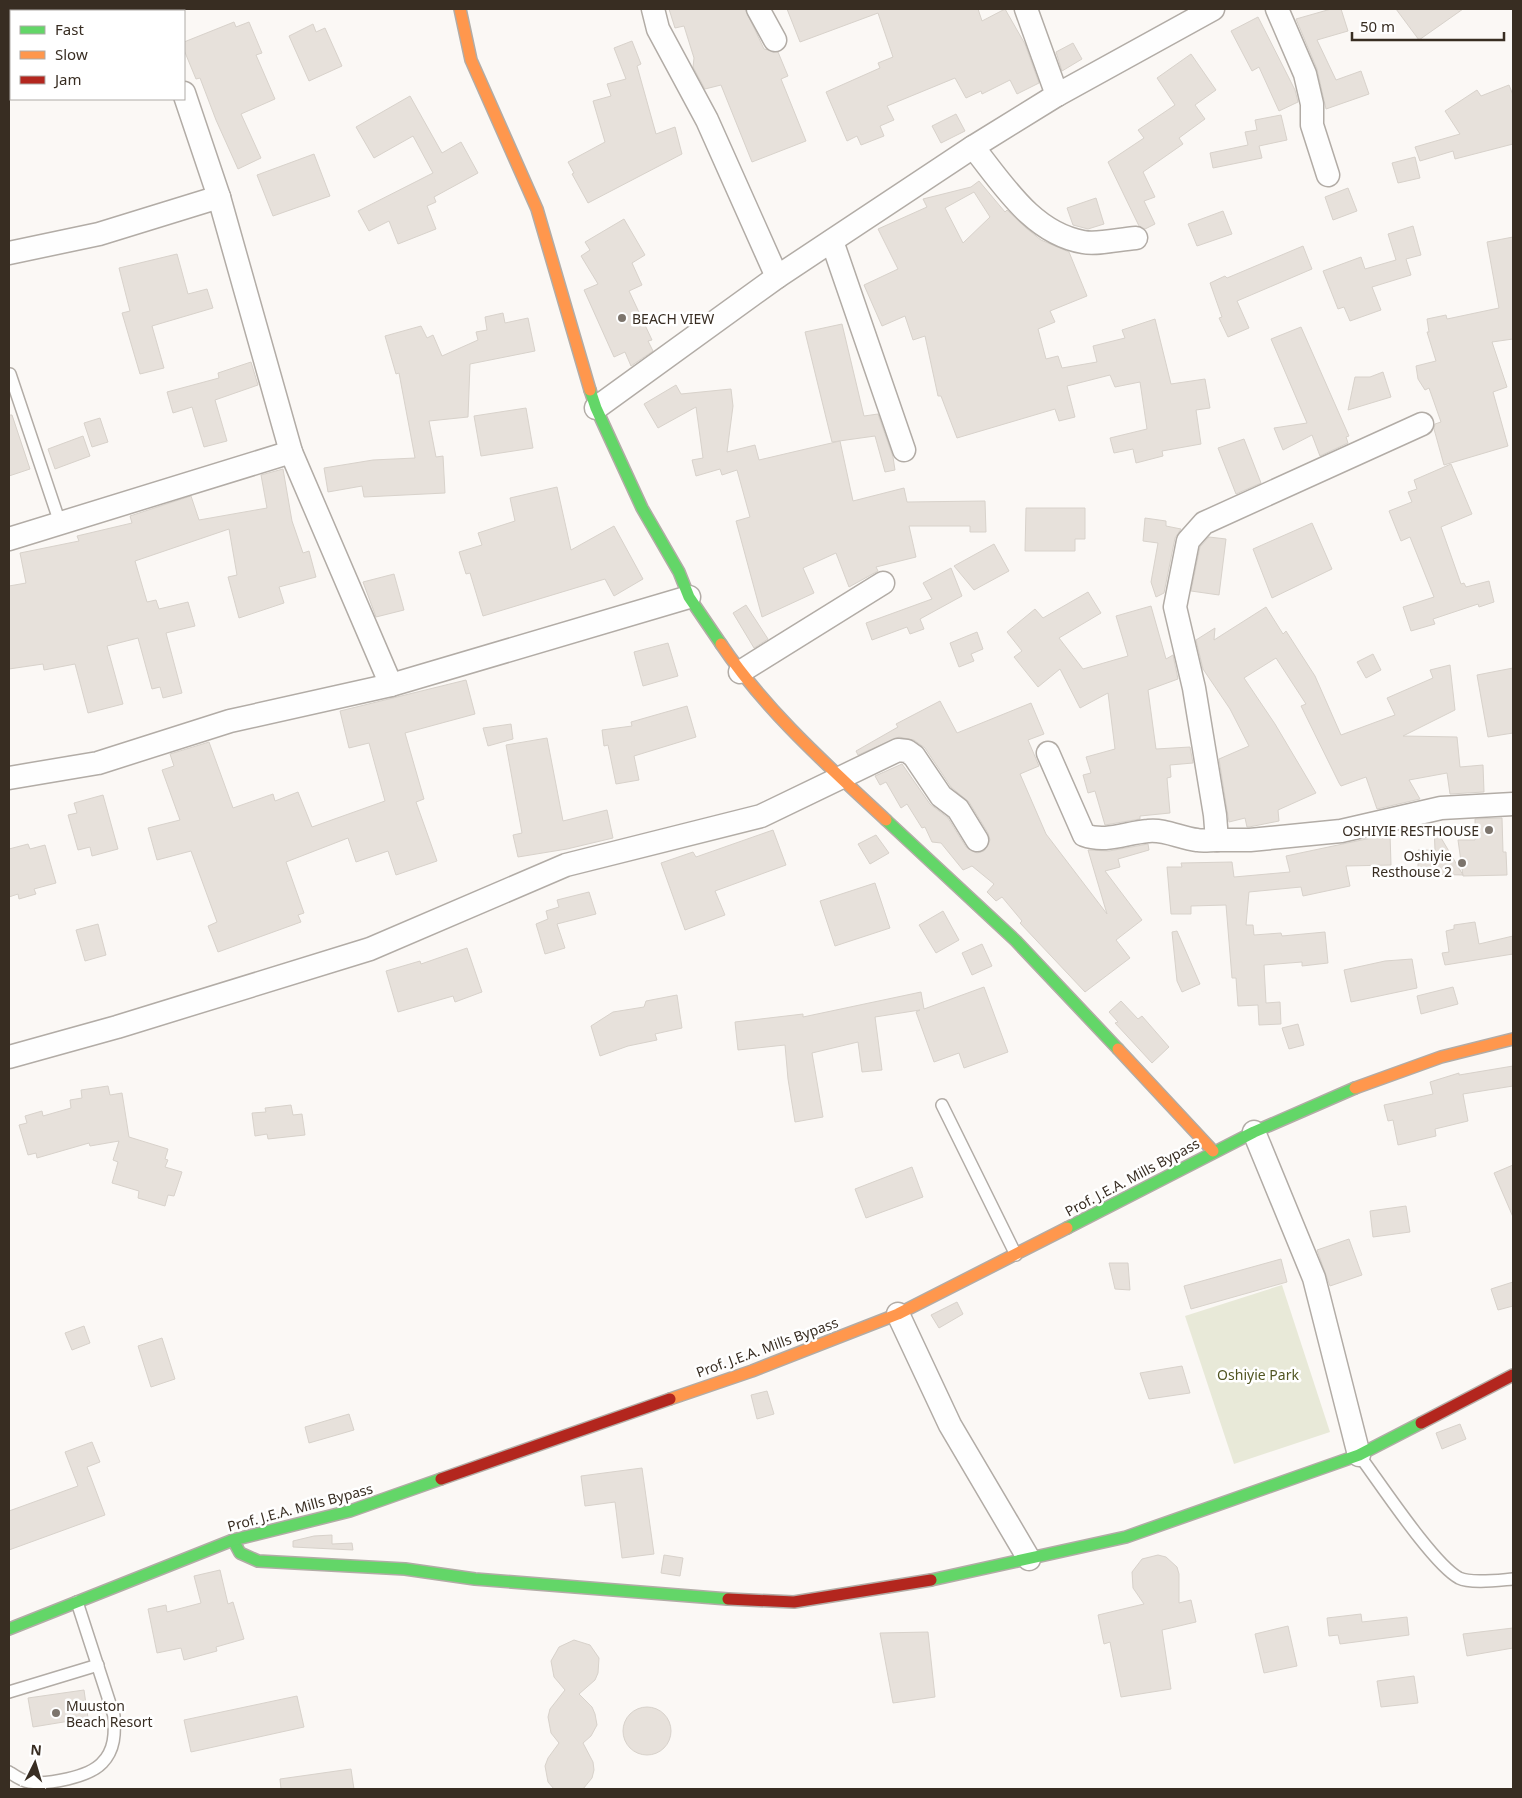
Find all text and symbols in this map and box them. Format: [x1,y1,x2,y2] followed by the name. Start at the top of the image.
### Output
[10,10,185,100] legend
[1352,10,1504,42] scale bar
[1360,16,1395,36] text: 50 m
[55,19,84,39] text: Fast
[55,44,88,64] text: Slow
[53,69,82,89] text: Jam
[632,309,714,328] place label: BEACH VIEW
[616,312,628,324] marker: BEACH VIEW
[1342,821,1479,840] place label: OSHIYIE RESTHOUSE
[1483,824,1495,836] marker: OSHIYIE RESTHOUSE
[1372,846,1452,881] place label: Oshiyie Resthouse 2
[1456,857,1468,869] marker: Oshiyie Resthouse 2
[1061,1133,1203,1221] street label: Prof. J.E.A. Mills Bypass
[693,1312,841,1382] street label: Prof. J.E.A. Mills Bypass
[1217,1365,1299,1384] park label: Oshiyie Park
[225,1478,375,1536] street label: Prof. J.E.A. Mills Bypass
[66,1696,152,1731] place label: Muuston Beach Resort
[50,1707,62,1719] marker: Muuston Beach Resort
[10,1738,60,1788] north arrow
[30,1740,43,1760] text: N

